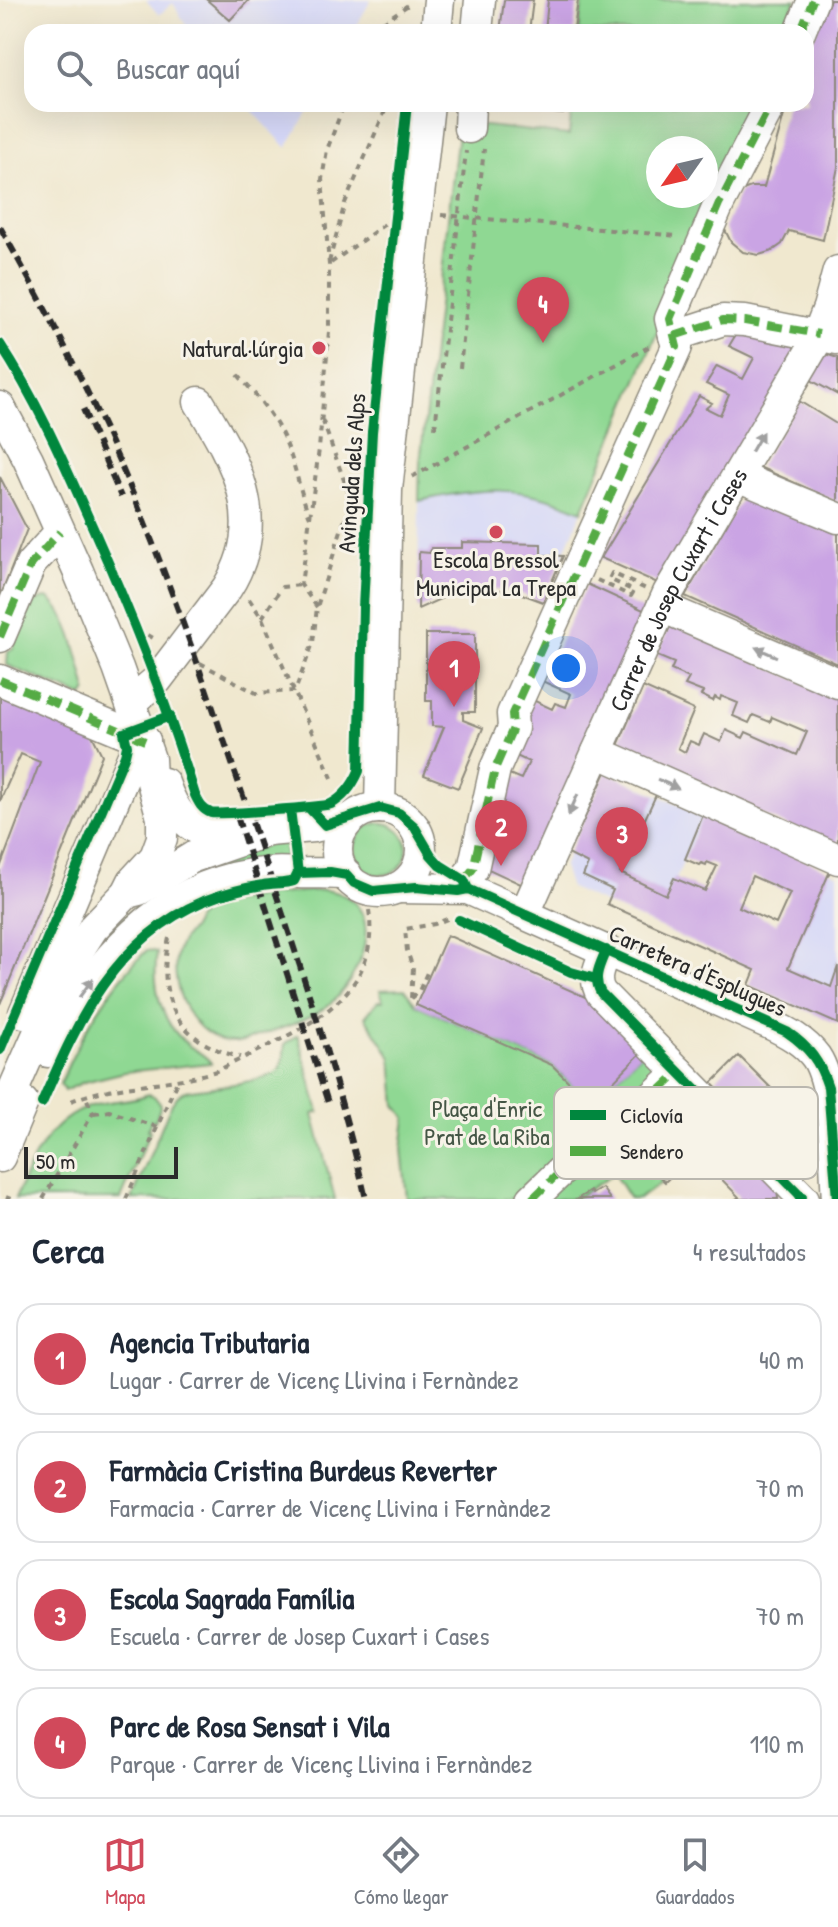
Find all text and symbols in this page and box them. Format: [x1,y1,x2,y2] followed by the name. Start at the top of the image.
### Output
[24,24,814,112] search box
[52,46,96,90] icon: search
[116,48,241,88] text: Buscar aquí
[646,136,718,208] north arrow
[517,277,569,343] pin: 4
[182,332,303,364] place label: Natural·lúrgia
[310,339,328,357] marker: Natural·lúrgia
[329,392,373,554] street label: Avinguda dels Alps
[750,431,764,453] one-way arrow
[601,462,754,716] street label: Carrer de Josep Cuxart i Cases
[487,523,505,541] marker: Escola Bressol Municipal La Trepa
[416,543,576,603] place label: Escola Bressol Municipal La Trepa
[428,641,480,707] pin: 1
[755,645,778,658] one-way arrow
[546,648,586,688] your location
[657,777,680,790] one-way arrow
[566,794,580,817] one-way arrow
[475,800,527,866] pin: 2
[596,807,648,873] pin: 3
[604,917,792,1023] street label: Carretera d'Esplugues
[78,978,93,999] one-way arrow
[554,1087,818,1179] legend
[424,1092,550,1152] park label: Plaça d'Enric Prat de la Riba
[620,1100,683,1130] text: Ciclovía
[620,1136,684,1166] text: Sendero
[24,1143,178,1179] scale bar
[36,1146,75,1176] text: 50 m
[32,1228,104,1274] text: Cerca
[693,1234,806,1269] text: 4 resultados
[110,1322,309,1362] text: Agencia Tributaria
[55,1342,65,1377] text: 1
[759,1342,804,1377] text: 40 m
[110,1362,519,1397] text: Lugar · Carrer de Vicenç Llivina i Fernàndez
[110,1450,497,1490] text: Farmàcia Cristina Burdeus Reverter
[54,1470,66,1505] text: 2
[756,1470,804,1505] text: 70 m
[110,1490,551,1525] text: Farmacia · Carrer de Vicenç Llivina i Fernàndez
[110,1578,354,1618] text: Escola Sagrada Família
[54,1598,66,1633] text: 3
[756,1598,804,1633] text: 70 m
[110,1618,489,1653] text: Escuela · Carrer de Josep Cuxart i Cases
[110,1706,389,1746] text: Parc de Rosa Sensat i Vila
[55,1726,65,1761] text: 4
[750,1726,804,1761] text: 110 m
[110,1746,532,1781] text: Parque · Carrer de Vicenç Llivina i Fernàndez
[103,1833,147,1911] tab: Mapa
[354,1833,449,1911] tab: Cómo llegar
[655,1833,735,1911] tab: Guardados

